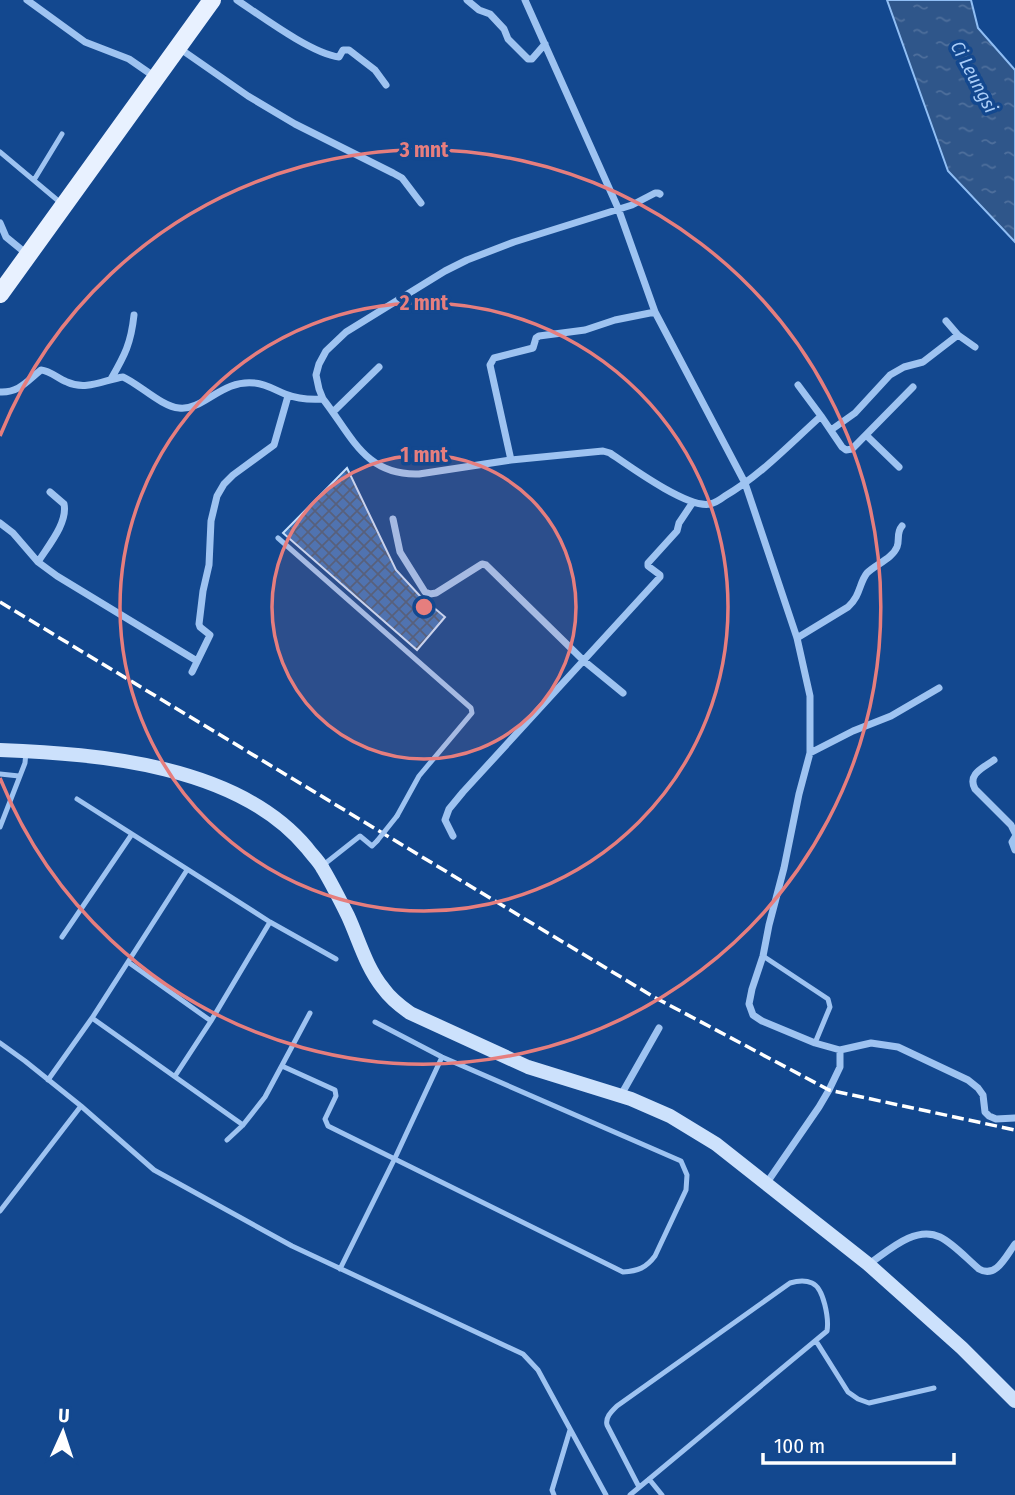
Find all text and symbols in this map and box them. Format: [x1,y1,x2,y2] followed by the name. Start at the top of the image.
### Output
[945,37,1003,117] water label: Ci Leungsi
[399,137,449,163] text: 3 mnt
[399,290,449,316] text: 2 mnt
[400,442,448,468] text: 1 mnt
[412,595,436,619] centre of rings
[28,1397,98,1467] north arrow
[58,1404,70,1427] text: U
[763,1422,954,1466] scale bar
[774,1433,825,1459] text: 100 m

